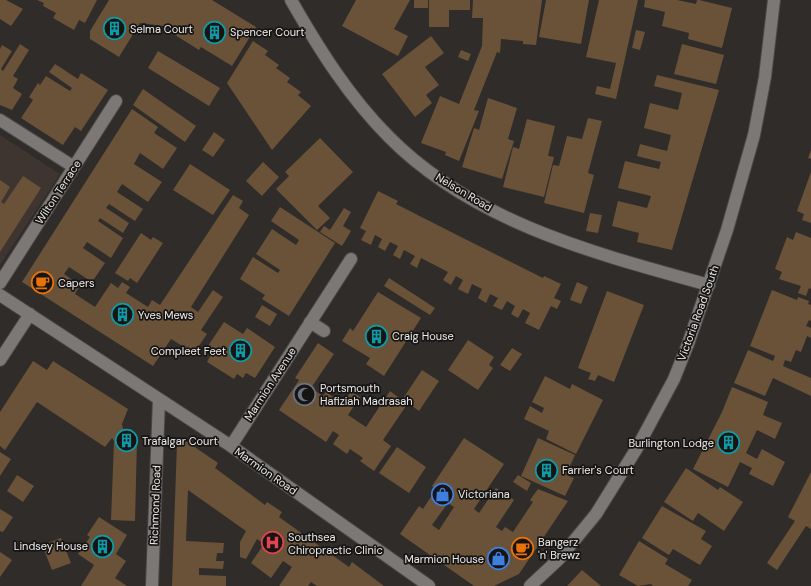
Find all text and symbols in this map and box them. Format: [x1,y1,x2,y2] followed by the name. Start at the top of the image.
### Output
[101,16,127,42] building icon: Selma Court
[202,19,228,45] building icon: Spencer Court
[130,22,193,36] place label: Selma Court
[230,25,304,39] place label: Spencer Court
[32,157,84,227] street label: Wilton Terrace
[433,170,495,214] street label: Nelson Road
[674,263,722,363] street label: Victoria Road South
[29,270,55,296] cafe icon: Capers
[58,276,95,290] place label: Capers
[109,302,135,328] building icon: Yves Mews
[138,308,193,322] place label: Yves Mews
[364,323,390,349] building icon: Craig House
[392,329,454,343] place label: Craig House
[228,338,254,364] building icon: Compleet Feet
[151,344,226,358] place label: Compleet Feet
[241,345,299,423] street label: Marmion Avenue
[292,381,318,407] mosque icon: Portsmouth Hafiziah Madrasah
[320,381,413,408] place label: Portsmouth Hafiziah Madrasah
[113,428,139,454] building icon: Trafalgar Court
[716,430,742,456] building icon: Burlington Lodge
[142,434,218,448] place label: Trafalgar Court
[628,436,714,450] place label: Burlington Lodge
[232,444,300,498] street label: Marmion Road
[533,457,559,483] building icon: Farrier's Court
[562,463,634,477] place label: Farrier's Court
[147,465,163,545] street label: Richmond Road
[430,481,456,507] shop icon: Victoriana
[458,487,510,501] place label: Victoriana
[259,530,285,556] hospital icon: Southsea Chiropractic Clinic
[288,530,383,557] place label: Southsea Chiropractic Clinic
[90,533,116,559] building icon: Lindsey House
[510,535,536,561] cafe icon: Bangerz 'n' Brewz
[538,535,580,562] place label: Bangerz 'n' Brewz
[14,539,88,553] place label: Lindsey House
[486,546,512,572] shop icon: Marmion House
[404,552,484,566] place label: Marmion House

